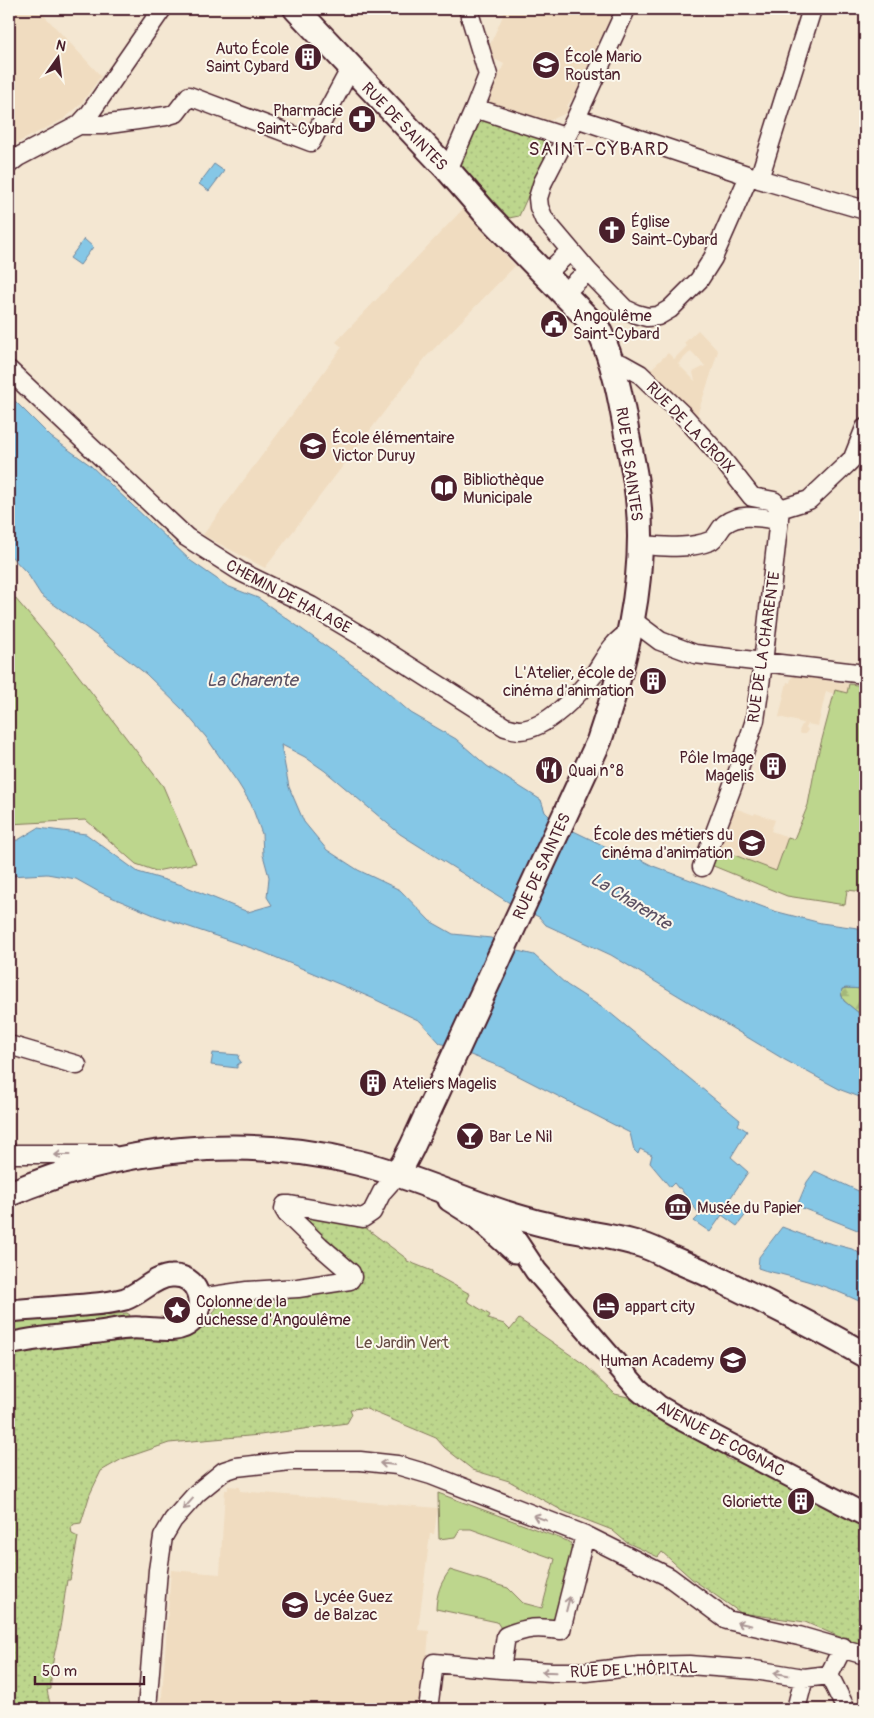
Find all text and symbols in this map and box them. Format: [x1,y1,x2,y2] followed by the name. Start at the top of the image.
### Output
[32,32,82,82] north arrow
[54,36,68,55] text: N
[205,39,289,77] place label: Auto École Saint Cybard
[293,42,323,72] building icon: Auto École Saint Cybard
[565,47,642,85] place label: École Mario Roustan
[531,50,561,80] school or university icon: École Mario Roustan
[357,78,451,175] street label: RUE DE SAINTES
[256,101,343,139] place label: Pharmacie Saint-Cybard
[347,104,377,134] pharmacy icon: Pharmacie Saint-Cybard
[528,137,670,161] district label: SAINT-CYBARD
[631,212,718,250] place label: Église Saint-Cybard
[597,215,627,245] church icon: Église Saint-Cybard
[573,306,660,344] place label: Angoulême Saint-Cybard
[539,309,569,339] public building icon: Angoulême Saint-Cybard
[642,378,739,478] street label: RUE DE LA CROIX
[611,406,647,522] street label: RUE DE SAINTES
[332,428,454,466] place label: École élémentaire Victor Duruy
[298,431,328,461] school or university icon: École élémentaire Victor Duruy
[463,470,544,508] place label: Bibliothèque Municipale
[429,473,459,503] library icon: Bibliothèque Municipale
[222,555,355,638] street label: CHEMIN DE HALAGE
[743,570,785,724] street label: RUE DE LA CHARENTE
[503,663,634,701] place label: L'Atelier, école de cinéma d'animation
[638,666,668,696] building icon: L'Atelier, école de cinéma d'animation
[206,669,300,692] water label: La Charente
[679,748,754,786] place label: Pôle Image Magelis
[758,751,788,781] building icon: Pôle Image Magelis
[534,755,564,785] restaurant icon: Quai n°8
[568,761,624,781] place label: Quai n°8
[509,810,575,923] street label: RUE DE SAINTES
[594,825,733,863] place label: École des métiers du cinéma d'animation
[737,828,767,858] school or university icon: École des métiers du cinéma d'animation
[586,868,677,936] water label: La Charente
[358,1068,388,1098] building icon: Ateliers Magelis
[392,1074,496,1094] place label: Ateliers Magelis
[455,1121,485,1151] bar icon: Bar Le Nil
[489,1127,553,1147] place label: Bar Le Nil
[54,1150,70,1160] one-way arrow
[663,1192,693,1222] museum icon: Musée du Papier
[697,1198,803,1218] place label: Musée du Papier
[591,1291,621,1321] hotel icon: appart city
[196,1292,351,1330] place label: Colonne de la duchesse d'Angoulême
[162,1295,192,1325] place icon: Colonne de la duchesse d'Angoulême
[625,1297,695,1317] place label: appart city
[355,1333,449,1353] park label: Le Jardin Vert
[718,1345,748,1375] school or university icon: Human Academy
[600,1351,714,1371] place label: Human Academy
[653,1397,788,1481] street label: AVENUE DE COGNAC
[379,1459,395,1469] one-way arrow
[786,1486,816,1516] building icon: Gloriette
[722,1492,782,1512] place label: Gloriette
[182,1497,194,1510] one-way arrow
[532,1512,547,1521] one-way arrow
[314,1587,393,1625] place label: Lycée Guez de Balzac
[280,1590,310,1620] school or university icon: Lycée Guez de Balzac
[564,1597,573,1613] one-way arrow
[737,1619,753,1628] one-way arrow
[35,1653,144,1685] scale bar
[570,1658,698,1682] street label: RUE DE L'HÔPITAL
[42,1662,77,1681] text: 50 m
[541,1667,557,1676] one-way arrow
[773,1669,789,1679] one-way arrow

